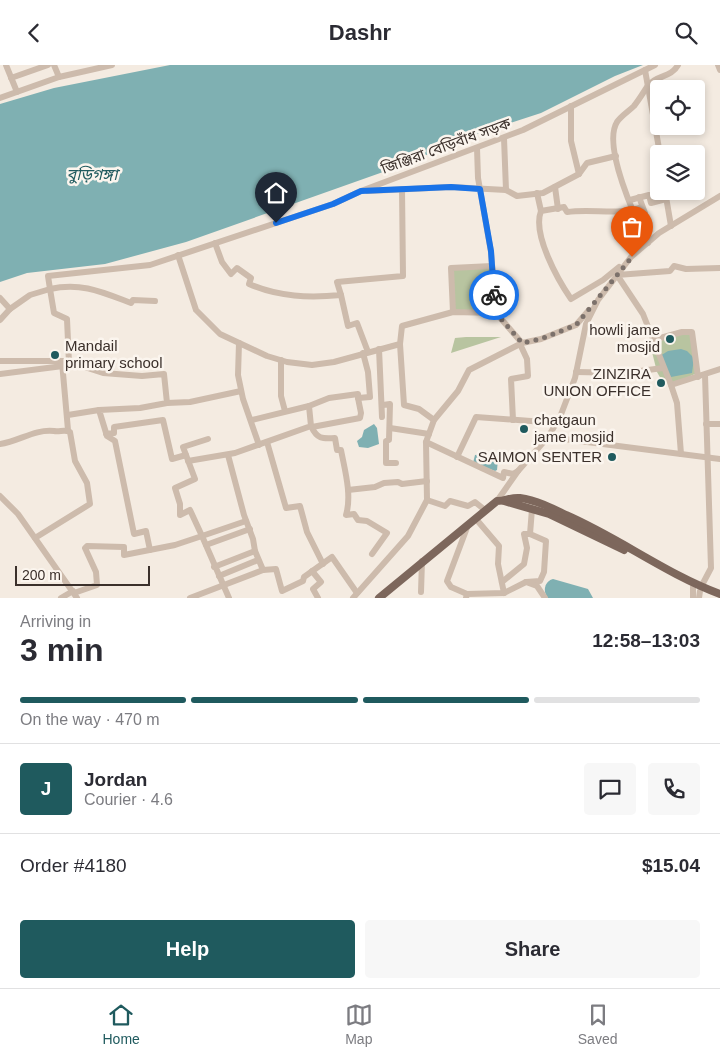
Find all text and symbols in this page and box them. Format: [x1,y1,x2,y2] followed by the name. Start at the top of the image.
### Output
[20,19,48,47] icon: back
[672,19,700,47] icon: search
[329,20,391,45] text: Dashr
[650,80,705,200] map controls
[650,80,705,135] button: locate
[378,114,514,177] street label: জিঞ্জিরা বেড়িবাঁধ সড়ক
[650,145,705,200] button: layers
[67,165,120,184] water label: বুড়িগঙ্গা
[255,172,297,223] pin
[262,179,290,207] icon: home
[611,206,653,257] pin
[618,213,646,241] icon: bag
[469,270,519,320] courier
[480,281,508,309] icon: bike
[589,321,660,355] place label: howli jame mosjid
[664,333,676,345] marker: howli jame mosjid
[65,337,163,371] place label: Mandail primary school
[49,349,61,361] marker: Mandail primary school
[544,365,651,399] place label: ZINZIRA UNION OFFICE
[655,377,667,389] marker: ZINZIRA UNION OFFICE
[533,411,614,445] place label: chatgaun jame mosjid
[518,423,530,435] marker: chatgaun jame mosjid
[478,448,602,465] place label: SAIMON SENTER
[606,451,618,463] marker: SAIMON SENTER
[15,563,150,586] scale bar
[22,567,61,583] text: 200 m
[20,613,91,630] text: Arriving in
[592,630,700,651] text: 12:58–13:03
[20,632,104,668] text: 3 min
[20,711,160,728] text: On the way · 470 m
[584,763,636,815] button: chat
[648,763,700,815] button: phone
[84,769,147,790] text: Jordan
[41,778,51,799] text: J
[84,791,173,808] text: Courier · 4.6
[20,855,127,876] text: Order #4180
[642,855,700,876] text: $15.04
[20,920,355,978] button: Help
[365,920,700,978] button: Share
[102,1001,140,1047] tab: Home
[345,1001,373,1047] tab: Map
[578,1001,617,1047] tab: Saved

